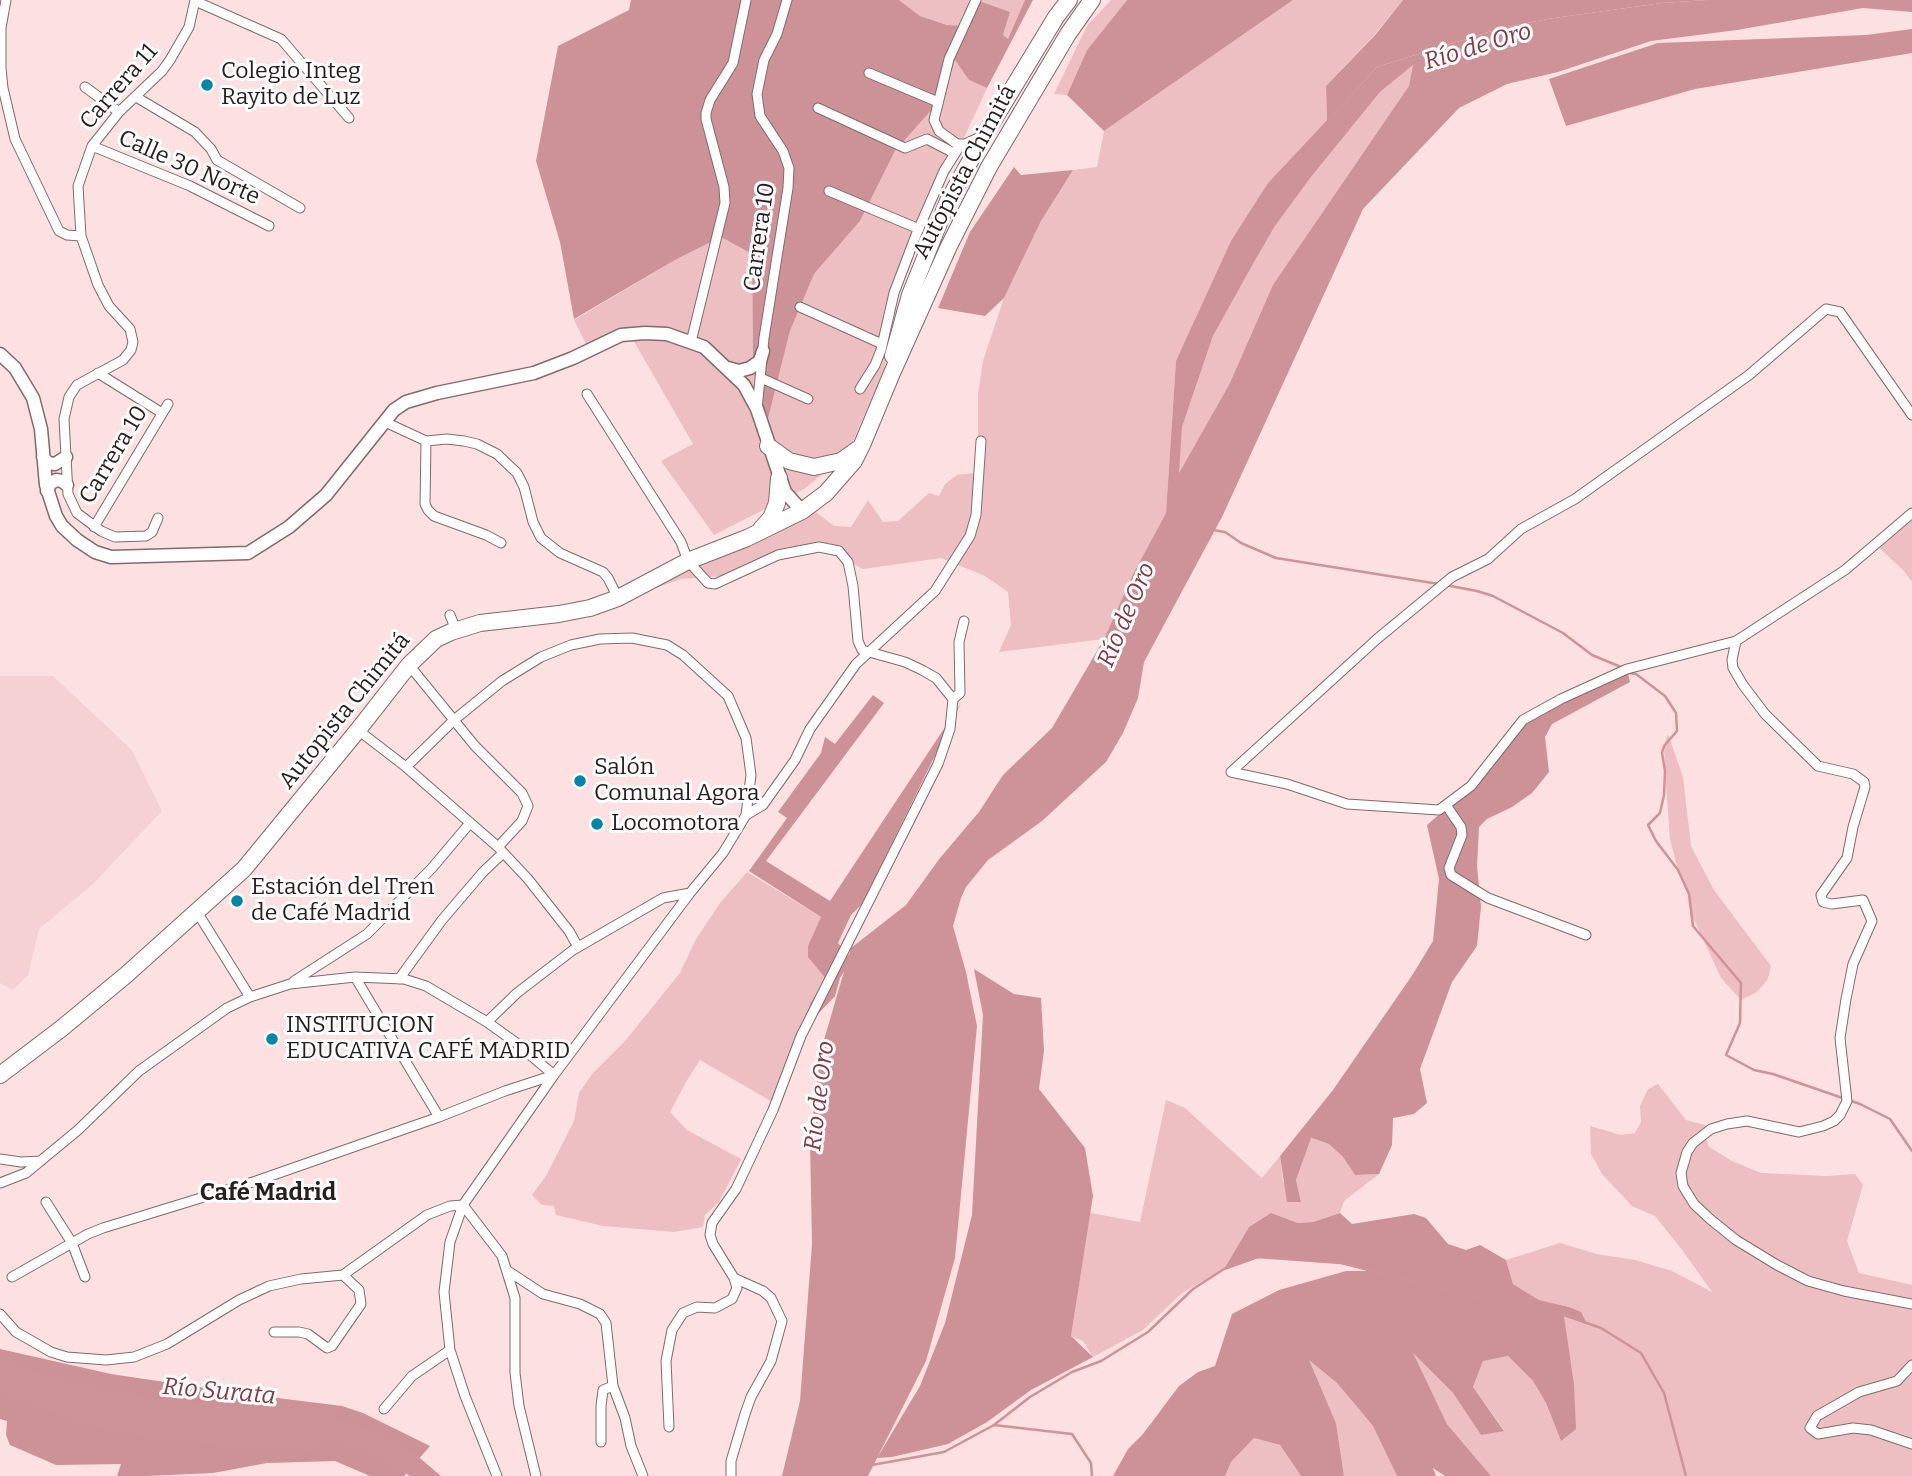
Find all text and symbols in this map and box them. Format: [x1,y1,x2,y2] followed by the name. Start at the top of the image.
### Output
[1421,17,1535,77] water label: Río de Oro
[74,39,164,135] street label: Carrera 11
[221,58,361,112] place label: Colegio Integ Rayito de Luz
[199,77,215,93] marker: Colegio Integ Rayito de Luz
[908,80,1022,264] street label: Autopista Chimitá
[114,125,264,211] street label: Calle 30 Norte
[739,181,781,293] street label: Carrera 10
[74,401,154,509] street label: Carrera 10
[1092,558,1162,672] water label: Río de Oro
[274,627,416,795] street label: Autopista Chimitá
[594,754,759,808] place label: Salón Comunal Agora
[572,773,588,789] marker: Salón Comunal Agora
[611,810,740,838] place label: Locomotora
[589,816,605,832] marker: Locomotora
[251,874,434,928] place label: Estación del Tren de Café Madrid
[229,893,245,909] marker: Estación del Tren de Café Madrid
[286,1012,570,1066] place label: INSTITUCION EDUCATIVA CAFÉ MADRID
[264,1031,280,1047] marker: INSTITUCION EDUCATIVA CAFÉ MADRID
[799,1039,841,1153] water label: Río de Oro
[200,1179,336,1207] district label: Café Madrid
[161,1373,277,1411] water label: Río Surata

